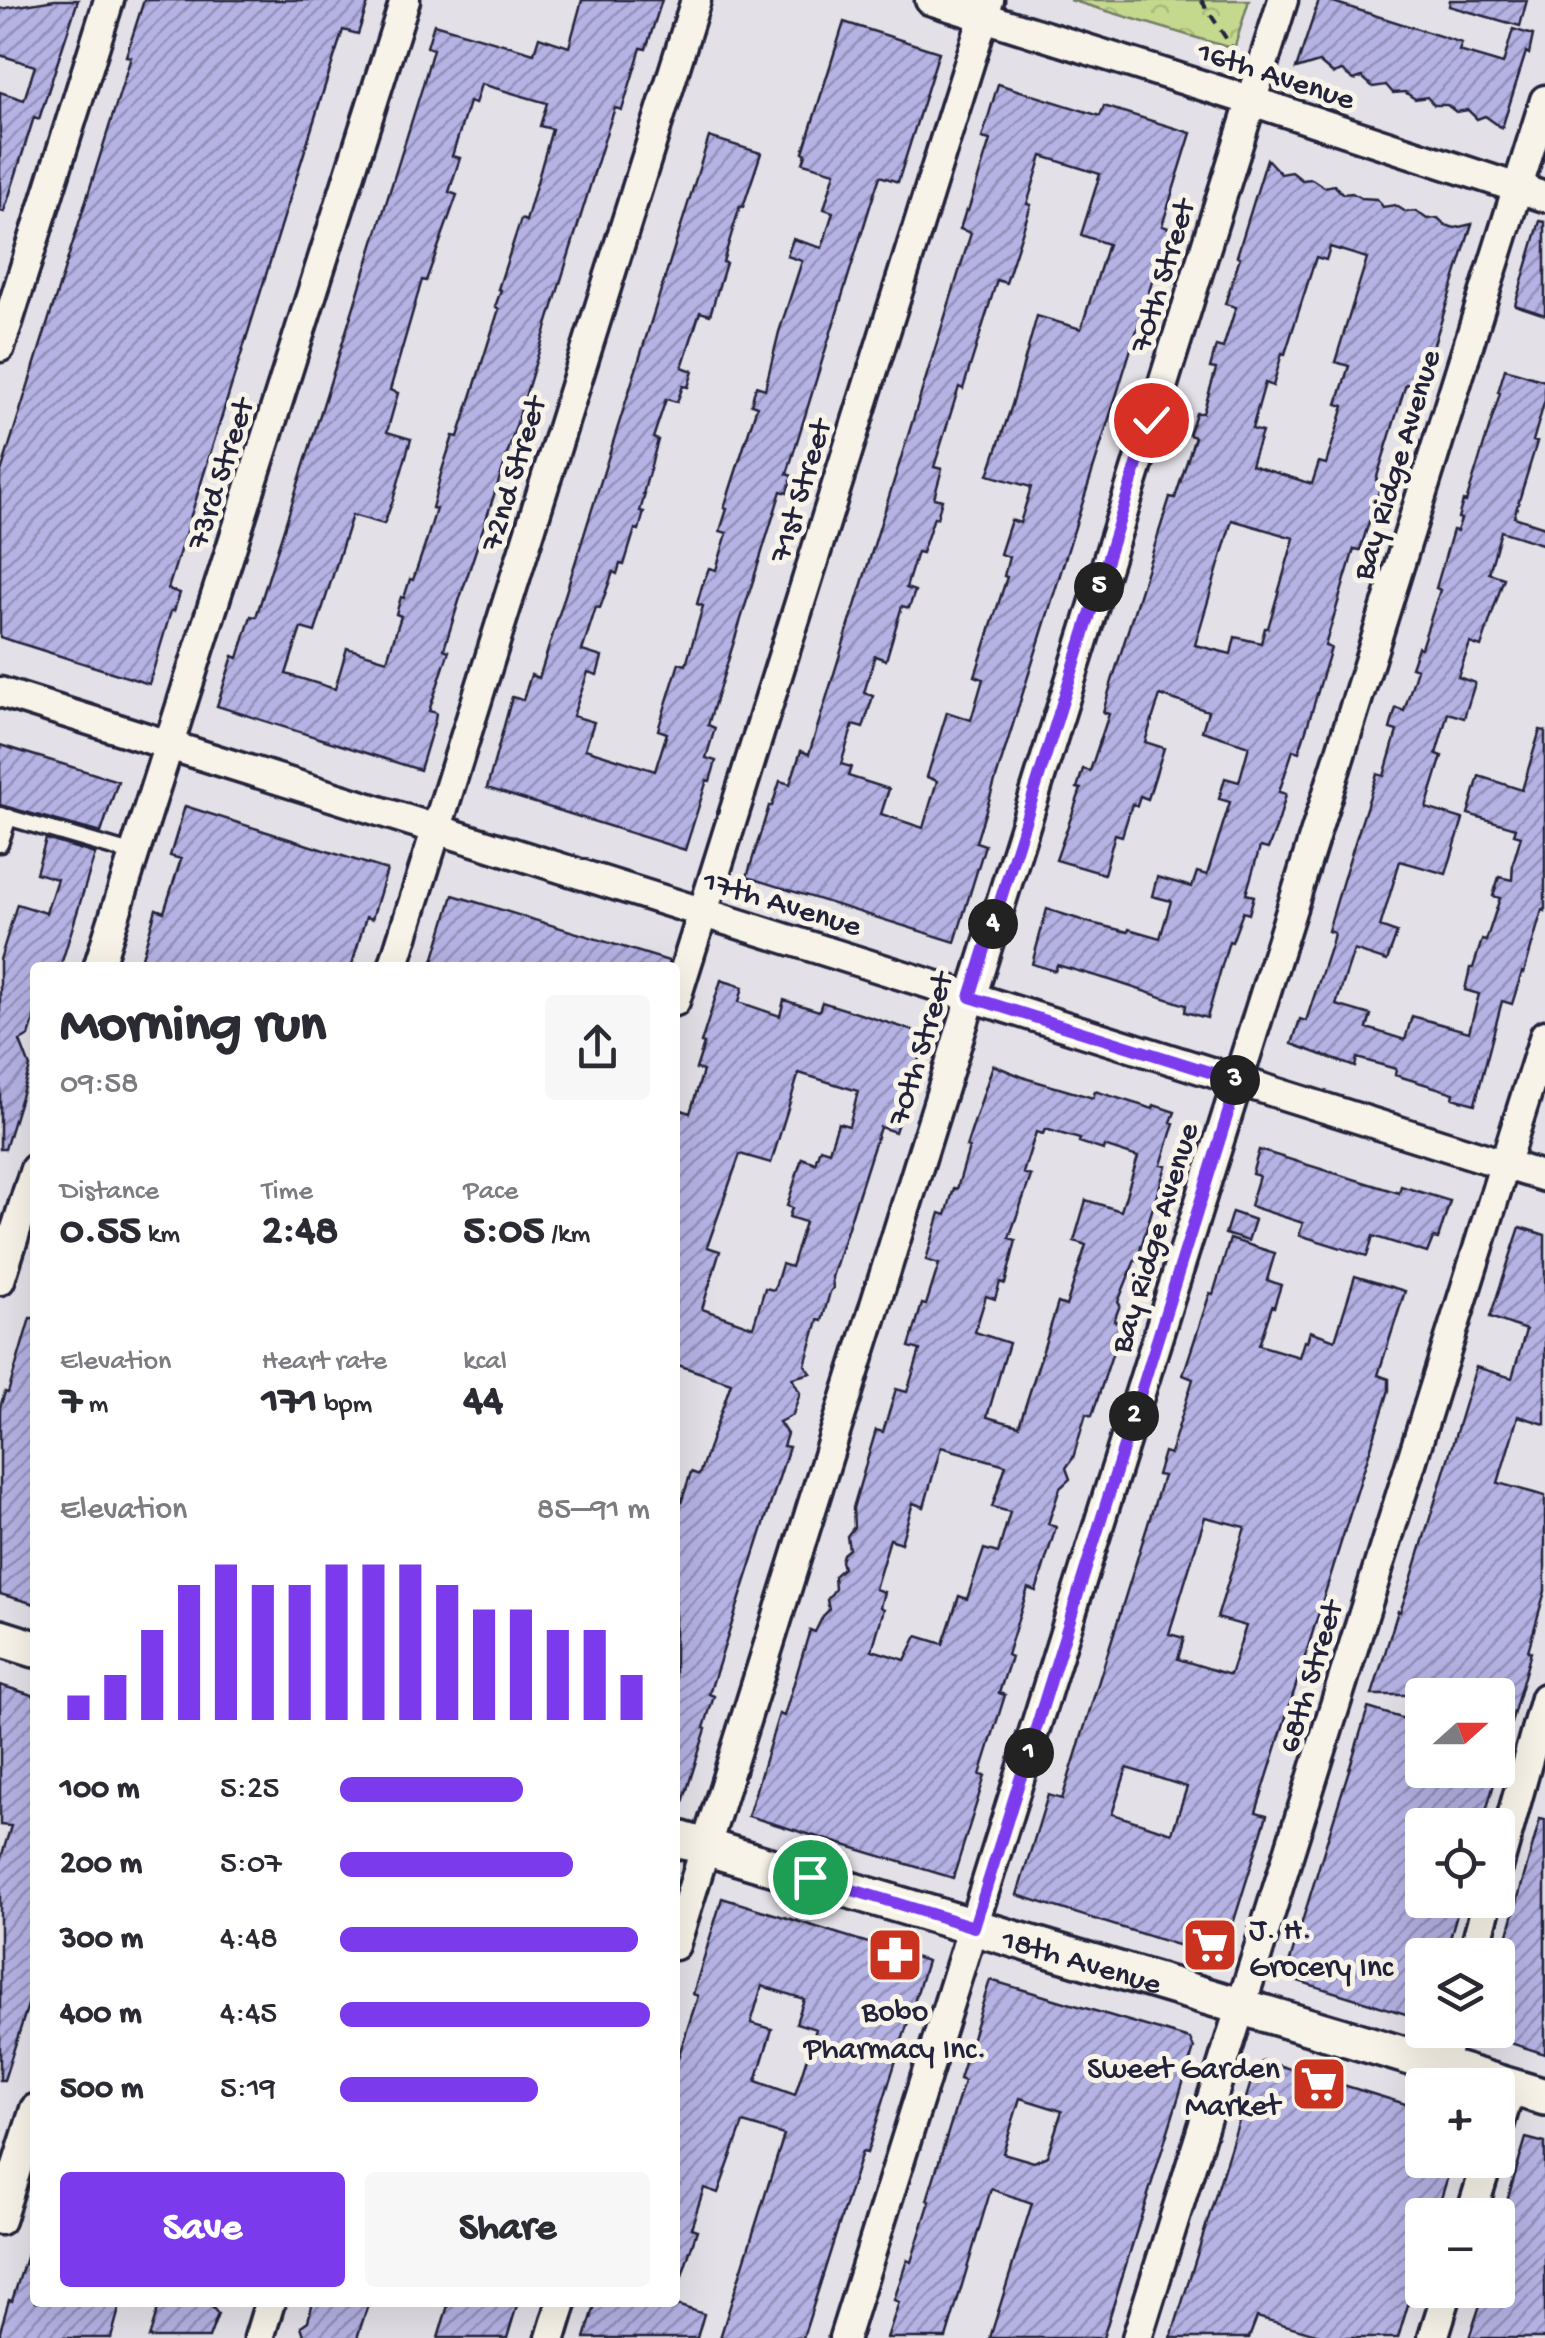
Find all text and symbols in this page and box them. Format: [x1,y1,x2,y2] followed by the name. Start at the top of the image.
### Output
[1191,34,1359,121] street label: 16th Avenue
[1123,193,1207,359] street label: 70th Street
[1345,345,1452,586] street label: Bay Ridge Avenue
[1109,378,1194,463] pin
[474,390,558,557] street label: 72nd Street
[180,392,266,556] street label: 73rd Street
[1124,393,1179,448] icon: check
[763,413,843,568] street label: 71st Street
[1074,562,1124,612] pin: 5
[1092,570,1106,603] text: 5
[697,863,866,948] street label: 17th Avenue
[968,899,1018,949] pin: 4
[986,907,1000,940] text: 4
[881,966,965,1132] street label: 70th Street
[545,995,650,1100] button: share
[60,996,326,1060] text: Morning run
[1210,1055,1260,1105] pin: 3
[1228,1063,1242,1096] text: 3
[60,1066,139,1104] text: 09:58
[1103,1118,1210,1359] street label: Bay Ridge Avenue
[60,1176,159,1209] text: Distance
[262,1176,313,1209] text: Time
[463,1176,518,1209] text: Pace
[60,1209,141,1258] text: 0.55
[262,1209,338,1258] text: 2:48
[463,1209,545,1258] text: 5:05
[141,1219,180,1252] text: km
[545,1219,590,1252] text: /km
[60,1346,171,1379] text: Elevation
[262,1346,387,1379] text: Heart rate
[463,1346,507,1379] text: kcal
[60,1379,82,1428] text: 7
[262,1379,317,1428] text: 171
[463,1379,503,1428] text: 44
[82,1389,108,1422] text: m
[317,1389,373,1422] text: bpm
[1109,1391,1159,1441] pin: 2
[1127,1399,1141,1432] text: 2
[60,1492,187,1530] text: Elevation
[537,1492,650,1530] text: 85–91 m
[1272,1594,1355,1758] street label: 68th Street
[1405,1678,1515,1788] north arrow
[1405,1678,1515,2308] map controls
[1004,1728,1054,1778] pin: 1
[1023,1736,1035,1769] text: 1
[60,1771,140,1809] text: 100 m
[220,1771,279,1809] text: 5:25
[1405,1808,1515,1918] button: locate
[768,1835,853,1920] pin
[60,1846,142,1884] text: 200 m
[220,1846,282,1884] text: 5:07
[783,1850,838,1905] icon: arrive
[1249,1913,1394,1988] place label: J. H. Grocery Inc
[1180,1915,1240,1975] supermarket icon: J. H. Grocery Inc
[60,1921,143,1959] text: 300 m
[220,1921,278,1959] text: 4:48
[996,1922,1166,2006] street label: 18th Avenue
[865,1925,925,1985] pharmacy icon: Bobo Pharmacy Inc.
[1405,1938,1515,2048] button: layers
[803,1995,986,2070] place label: Bobo Pharmacy Inc.
[60,1996,142,2034] text: 400 m
[220,1996,277,2034] text: 4:45
[1087,2052,1283,2127] place label: Sweet Garden Market
[1289,2054,1349,2114] supermarket icon: Sweet Garden Market
[1405,2068,1515,2178] button: +
[60,2071,143,2109] text: 500 m
[220,2071,276,2109] text: 5:19
[60,2172,345,2287] button: Save
[365,2172,650,2287] button: Share
[1405,2198,1515,2308] button: −

